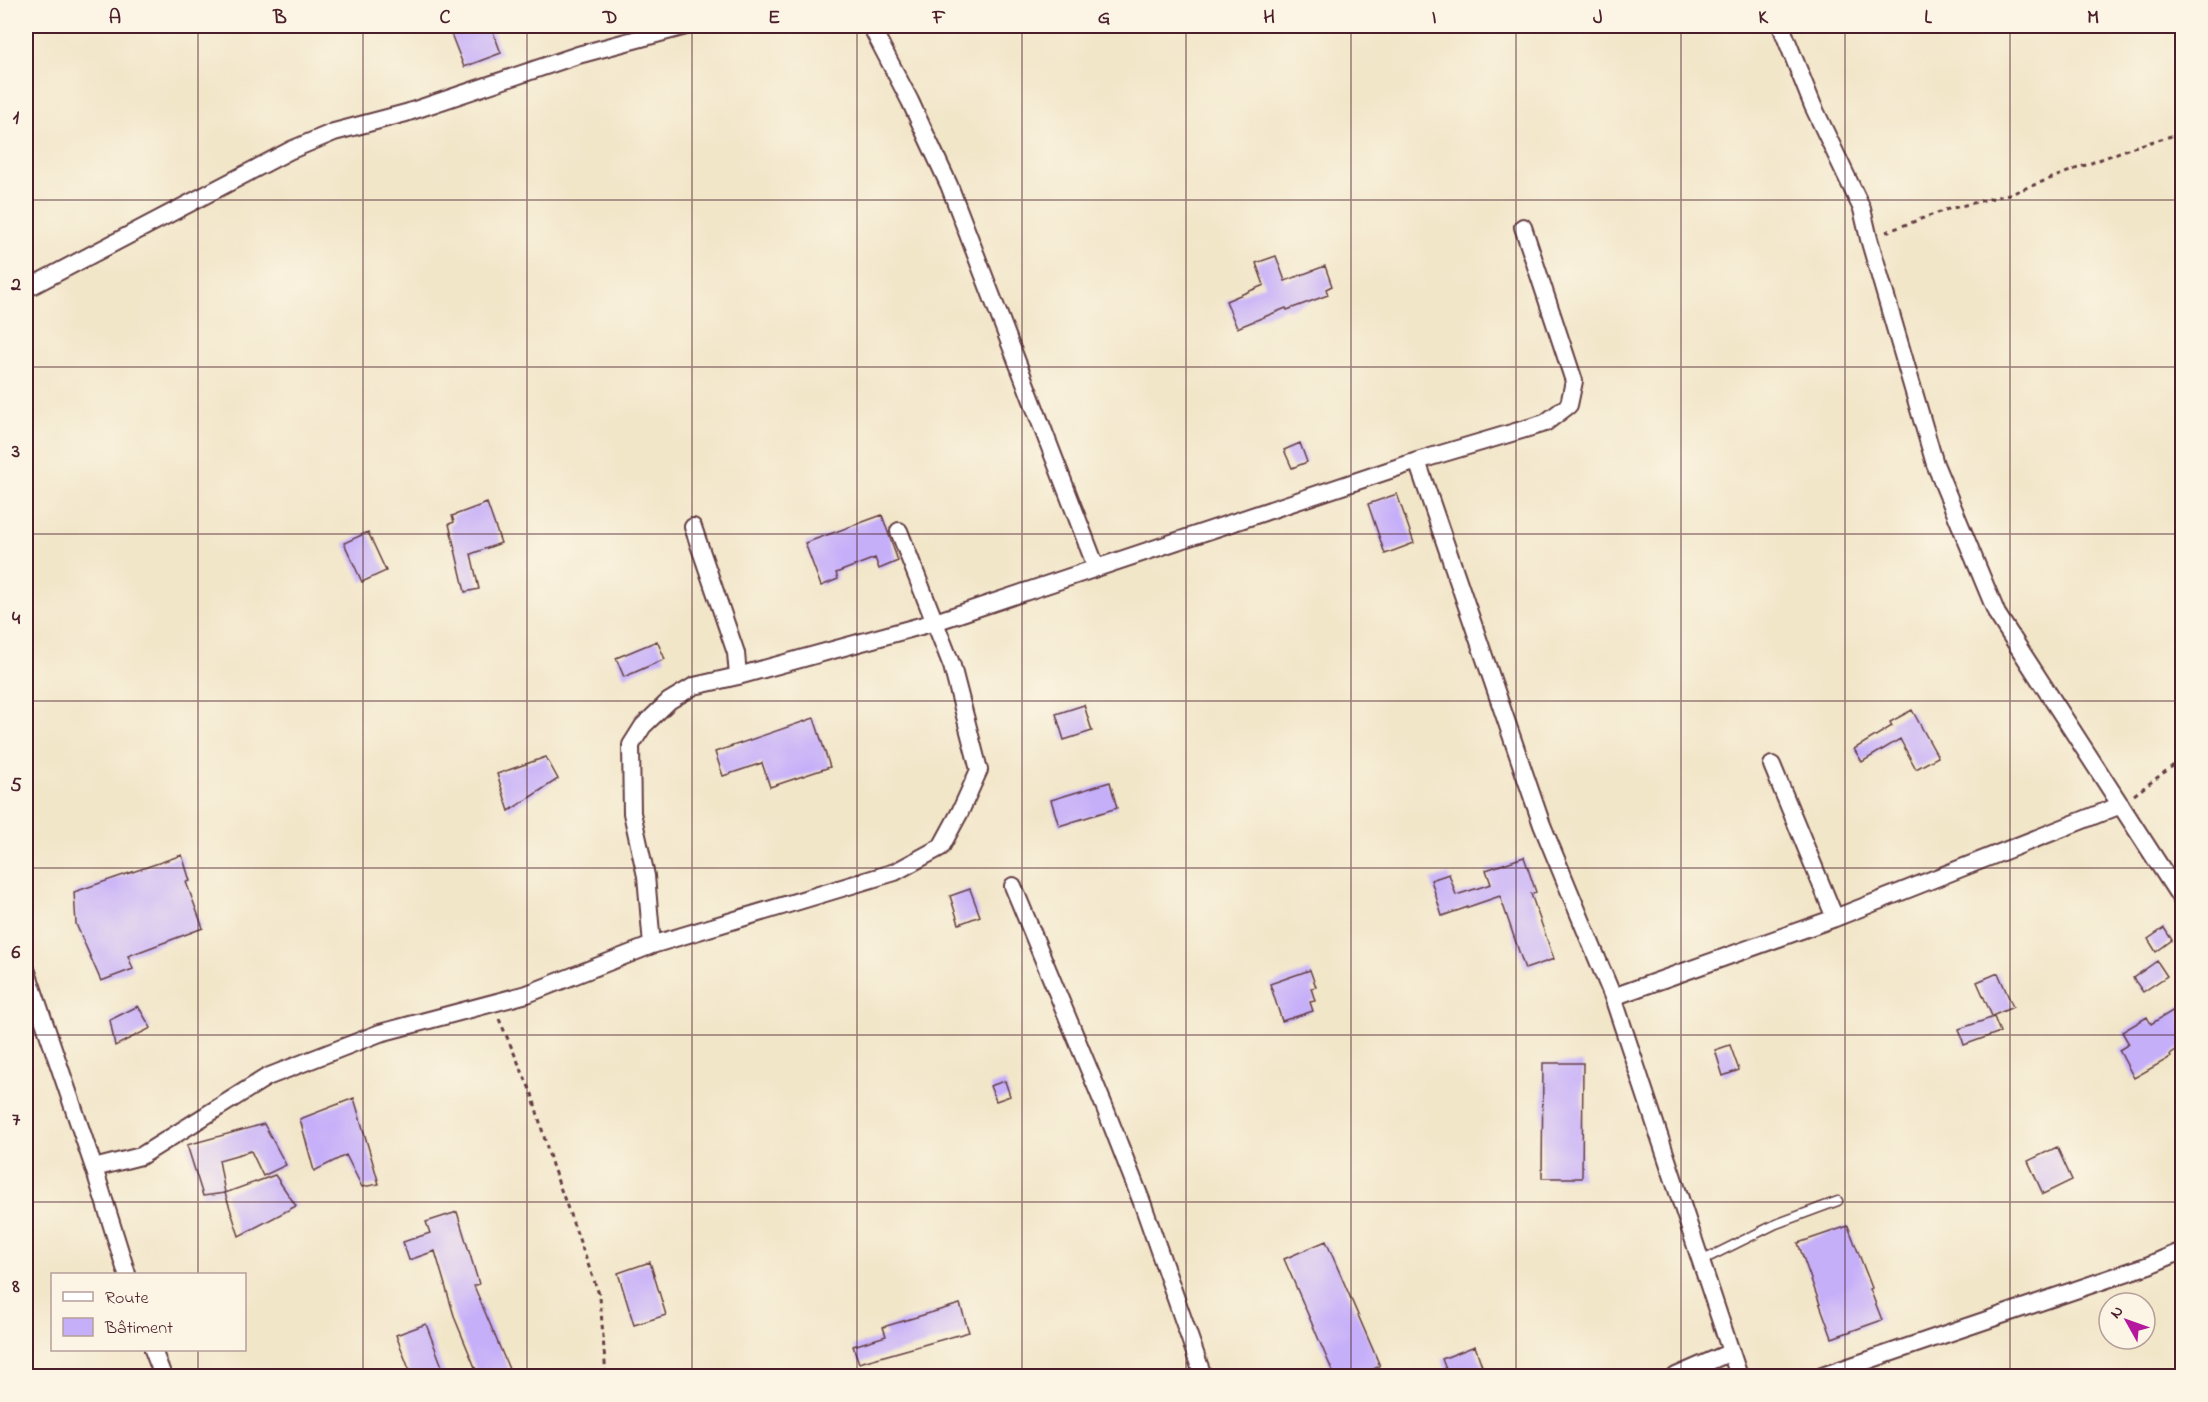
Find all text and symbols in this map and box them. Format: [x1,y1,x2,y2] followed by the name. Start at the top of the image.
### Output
[109,4,121,33] text: A
[272,4,287,33] text: B
[440,4,451,33] text: C
[602,4,617,33] text: D
[768,4,780,33] text: E
[932,4,946,33] text: F
[1098,4,1111,33] text: G
[1263,4,1275,33] text: H
[1432,4,1437,33] text: I
[1593,4,1603,33] text: J
[1758,4,1769,33] text: K
[1924,4,1932,33] text: L
[2087,4,2099,33] text: M
[13,104,20,133] text: 1
[10,271,21,300] text: 2
[11,438,20,467] text: 3
[12,605,21,634] text: 4
[10,772,22,801] text: 5
[12,939,21,968] text: 6
[12,1106,21,1135] text: 7
[11,1273,20,1302] text: 8
[51,1273,246,1351] legend
[105,1286,150,1312] text: Route
[2097,1291,2157,1351] north arrow
[2104,1301,2130,1324] text: N
[104,1316,173,1342] text: Bâtiment

